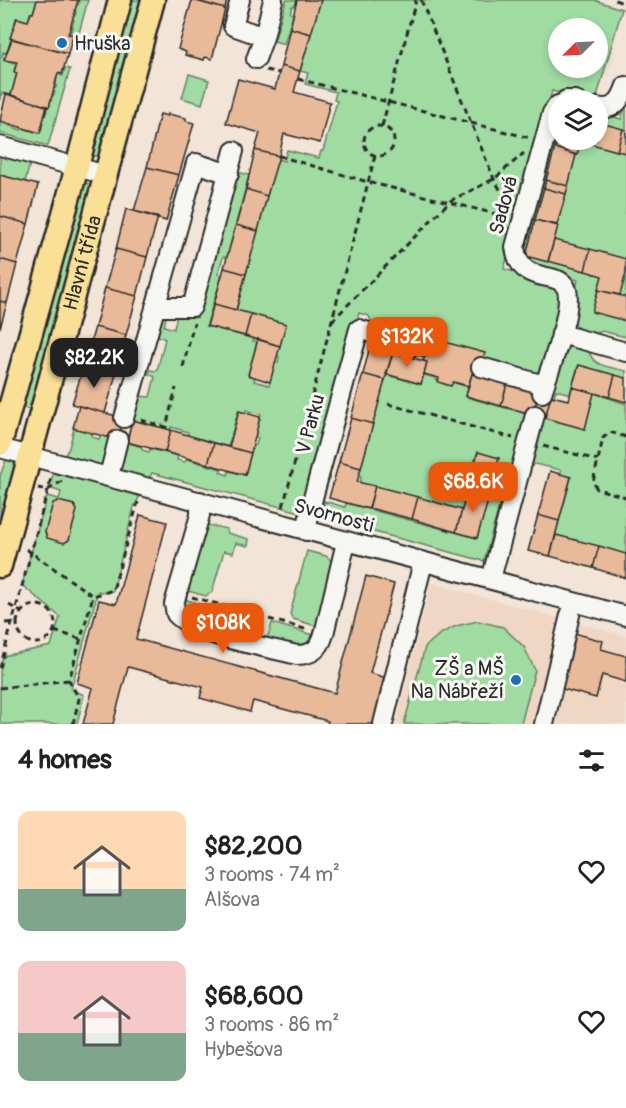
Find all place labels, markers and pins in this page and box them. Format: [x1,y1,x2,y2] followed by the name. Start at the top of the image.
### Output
[74,31,130,56] place label: Hruška
[55,36,69,50] marker: Hruška
[365,317,449,368] pin: $132K
[45,338,143,389] pin: $82.2K
[424,462,522,513] pin: $68.6K
[181,603,265,654] pin: $108K
[411,655,504,704] place label: ZŠ a MŠ Na Nábřeží
[509,673,523,687] marker: ZŠ a MŠ Na Nábřeží

